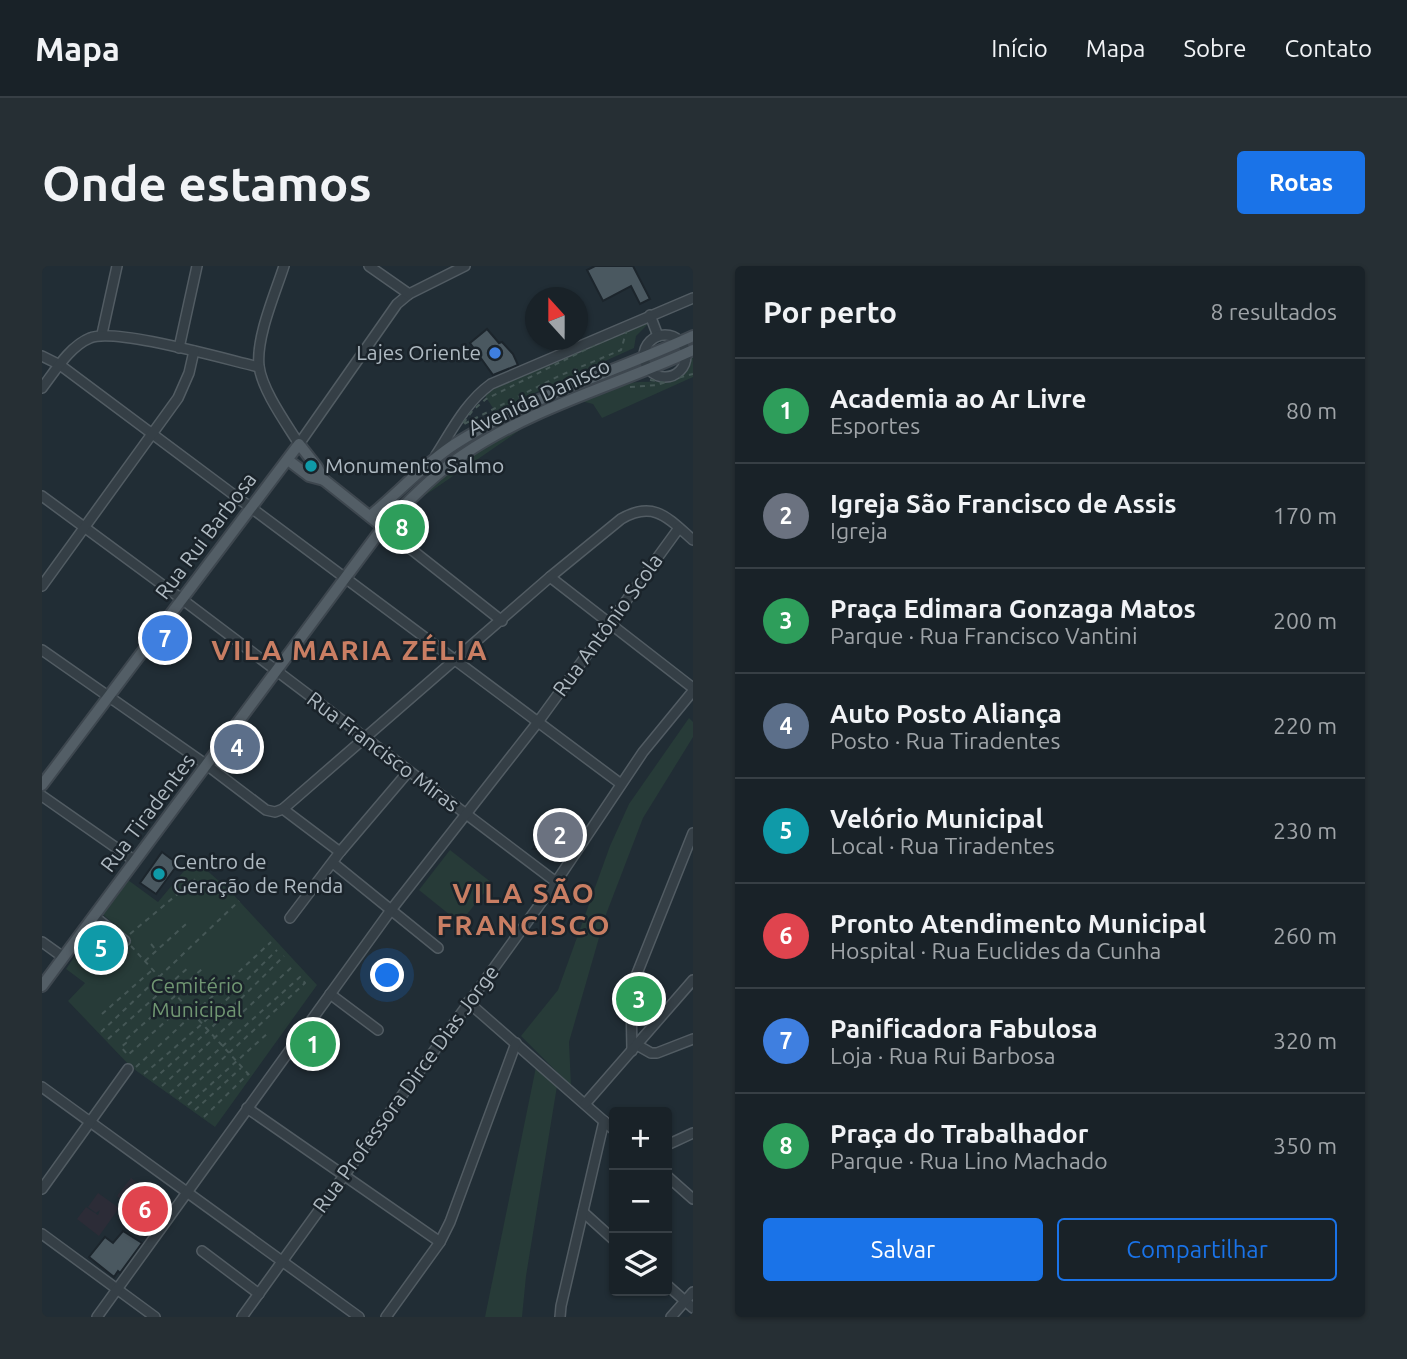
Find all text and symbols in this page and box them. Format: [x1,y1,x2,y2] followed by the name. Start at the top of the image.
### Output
[35,30,120,67] text: Mapa
[991,35,1048,62] text: Início
[1086,35,1145,62] text: Mapa
[1183,35,1246,62] text: Sobre
[1284,35,1372,62] text: Contato
[1237,151,1365,214] button: Rotas
[42,155,372,210] text: Onde estamos
[525,287,588,350] north arrow
[763,295,897,329] text: Por perto
[1211,299,1337,324] text: 8 resultados
[356,340,481,364] place label: Lajes Oriente
[487,345,503,361] marker: Lajes Oriente
[464,353,613,440] street label: Avenida Danisco
[830,384,1087,413] text: Academia ao Ar Livre
[780,398,792,423] text: 1
[1286,398,1337,423] text: 80 m
[830,413,920,438] text: Esportes
[325,453,504,477] place label: Monumento Salmo
[303,458,319,474] marker: Monumento Salmo
[150,467,261,603] street label: Rua Rui Barbosa
[830,489,1177,518] text: Igreja São Francisco de Assis
[379,501,425,553] pin: 8
[780,503,792,528] text: 2
[1273,503,1337,528] text: 170 m
[830,518,888,543] text: Igreja
[547,548,667,700] street label: Rua Antônio Scola
[830,594,1196,623] text: Praça Edimara Gonzaga Matos
[780,608,792,633] text: 3
[1273,608,1337,633] text: 200 m
[142,612,188,664] pin: 7
[830,623,1138,648] text: Parque · Rua Francisco Vantini
[211,633,489,665] district label: VILA MARIA ZÉLIA
[303,686,464,816] street label: Rua Francisco Miras
[830,699,1062,728] text: Auto Posto Aliança
[780,713,792,738] text: 4
[1273,713,1337,738] text: 220 m
[214,721,260,773] pin: 4
[830,728,1060,753] text: Posto · Rua Tiradentes
[95,749,199,876] street label: Rua Tiradentes
[830,804,1043,833] text: Velório Municipal
[537,809,583,861] pin: 2
[780,818,792,843] text: 5
[1273,818,1337,843] text: 230 m
[830,833,1055,858] text: Local · Rua Tiradentes
[173,849,343,897] place label: Centro de Geração de Renda
[151,866,167,882] marker: Centro de Geração de Renda
[436,877,612,940] district label: VILA SÃO FRANCISCO
[830,909,1206,938] text: Pronto Atendimento Municipal
[78,922,124,974] pin: 5
[780,923,792,948] text: 6
[1273,923,1337,948] text: 260 m
[830,938,1161,963] text: Hospital · Rua Euclides da Cunha
[370,958,404,992] your location
[307,960,503,1217] street label: Rua Professora Dirce Dias Jorge
[151,973,243,1021] park label: Cemitério Municipal
[616,973,662,1025] pin: 3
[830,1014,1098,1043] text: Panificadora Fabulosa
[290,1018,336,1070] pin: 1
[780,1028,792,1053] text: 7
[1273,1028,1337,1053] text: 320 m
[830,1043,1056,1068] text: Loja · Rua Rui Barbosa
[609,1107,672,1296] map controls
[609,1107,672,1170] button: +
[830,1119,1088,1148] text: Praça do Trabalhador
[780,1133,792,1158] text: 8
[1273,1133,1337,1158] text: 350 m
[830,1148,1108,1173] text: Parque · Rua Lino Machado
[609,1170,672,1233] button: −
[122,1183,168,1235] pin: 6
[763,1218,1043,1281] button: Salvar
[1057,1218,1337,1281] button: Compartilhar
[609,1233,672,1296] button: layers

